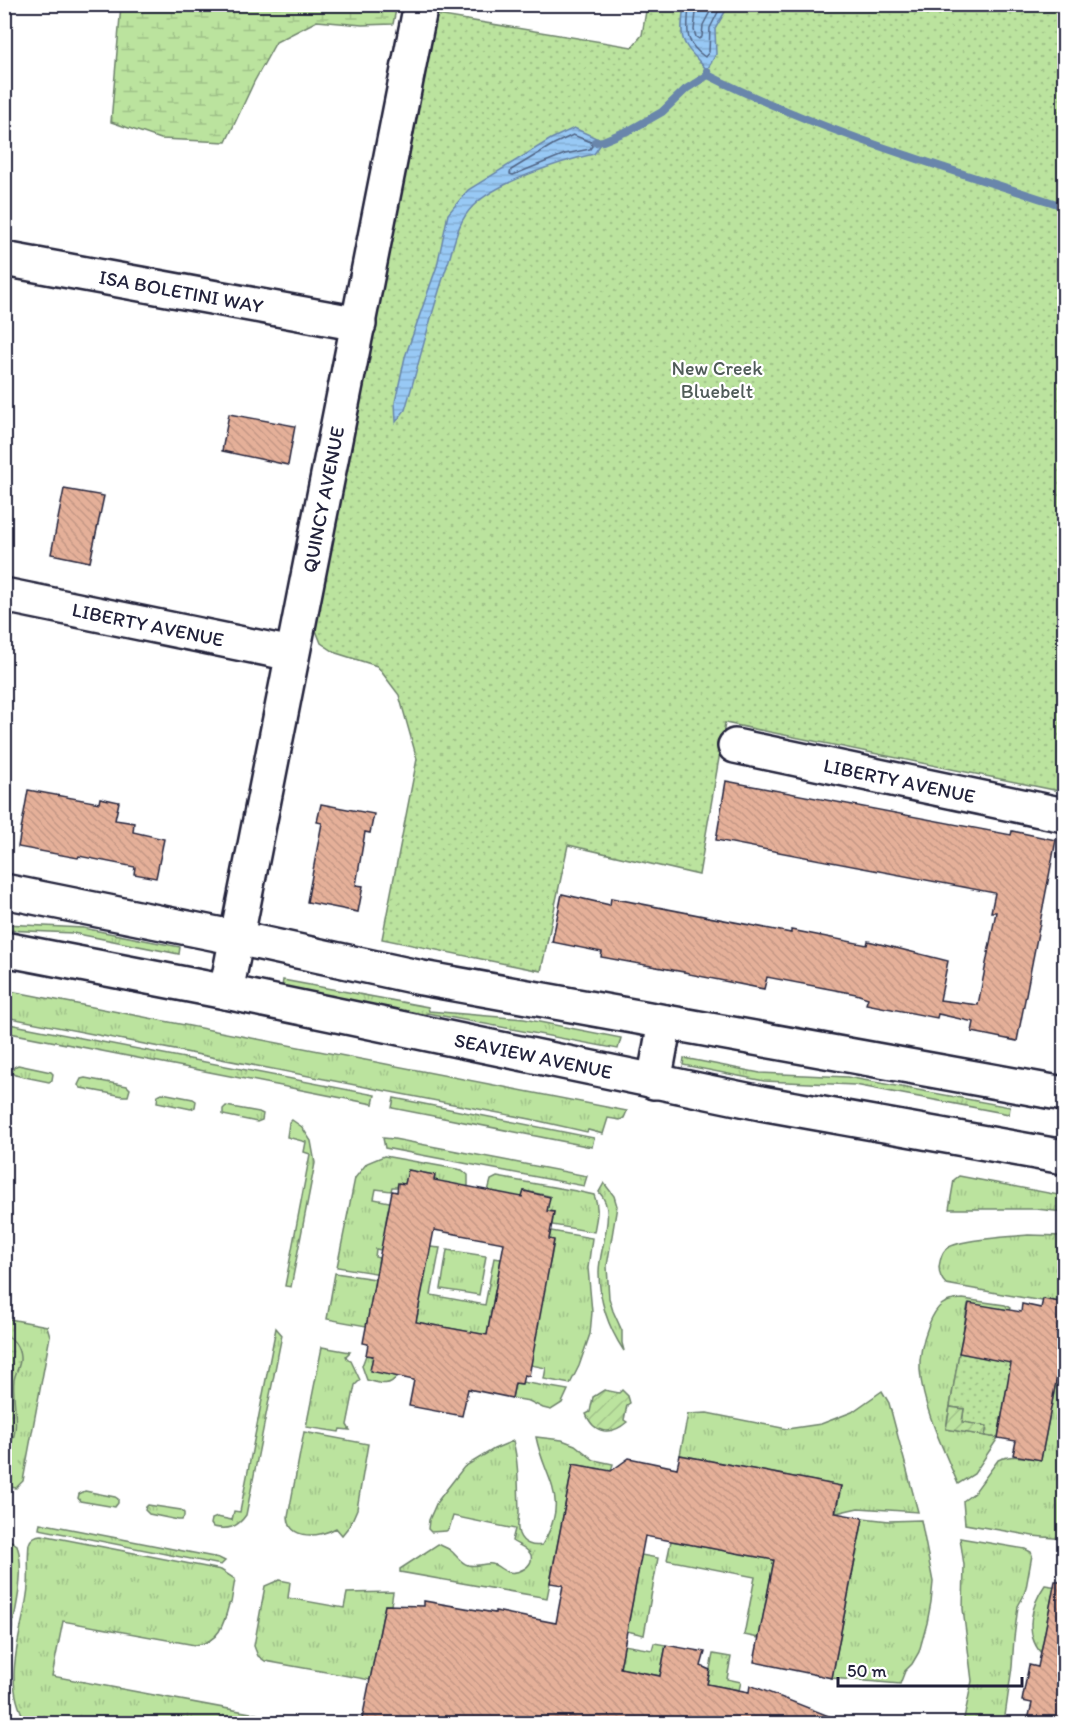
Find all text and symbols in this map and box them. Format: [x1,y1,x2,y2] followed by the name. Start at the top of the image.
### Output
[97,265,266,318] street label: ISA BOLETINI WAY
[671,356,763,403] park label: New Creek Bluebelt
[297,424,349,575] street label: QUINCY AVENUE
[70,597,226,652] street label: LIBERTY AVENUE
[821,753,977,808] street label: LIBERTY AVENUE
[452,1028,614,1084] street label: SEAVIEW AVENUE
[838,1650,1022,1688] scale bar
[847,1660,887,1682] text: 50 m

